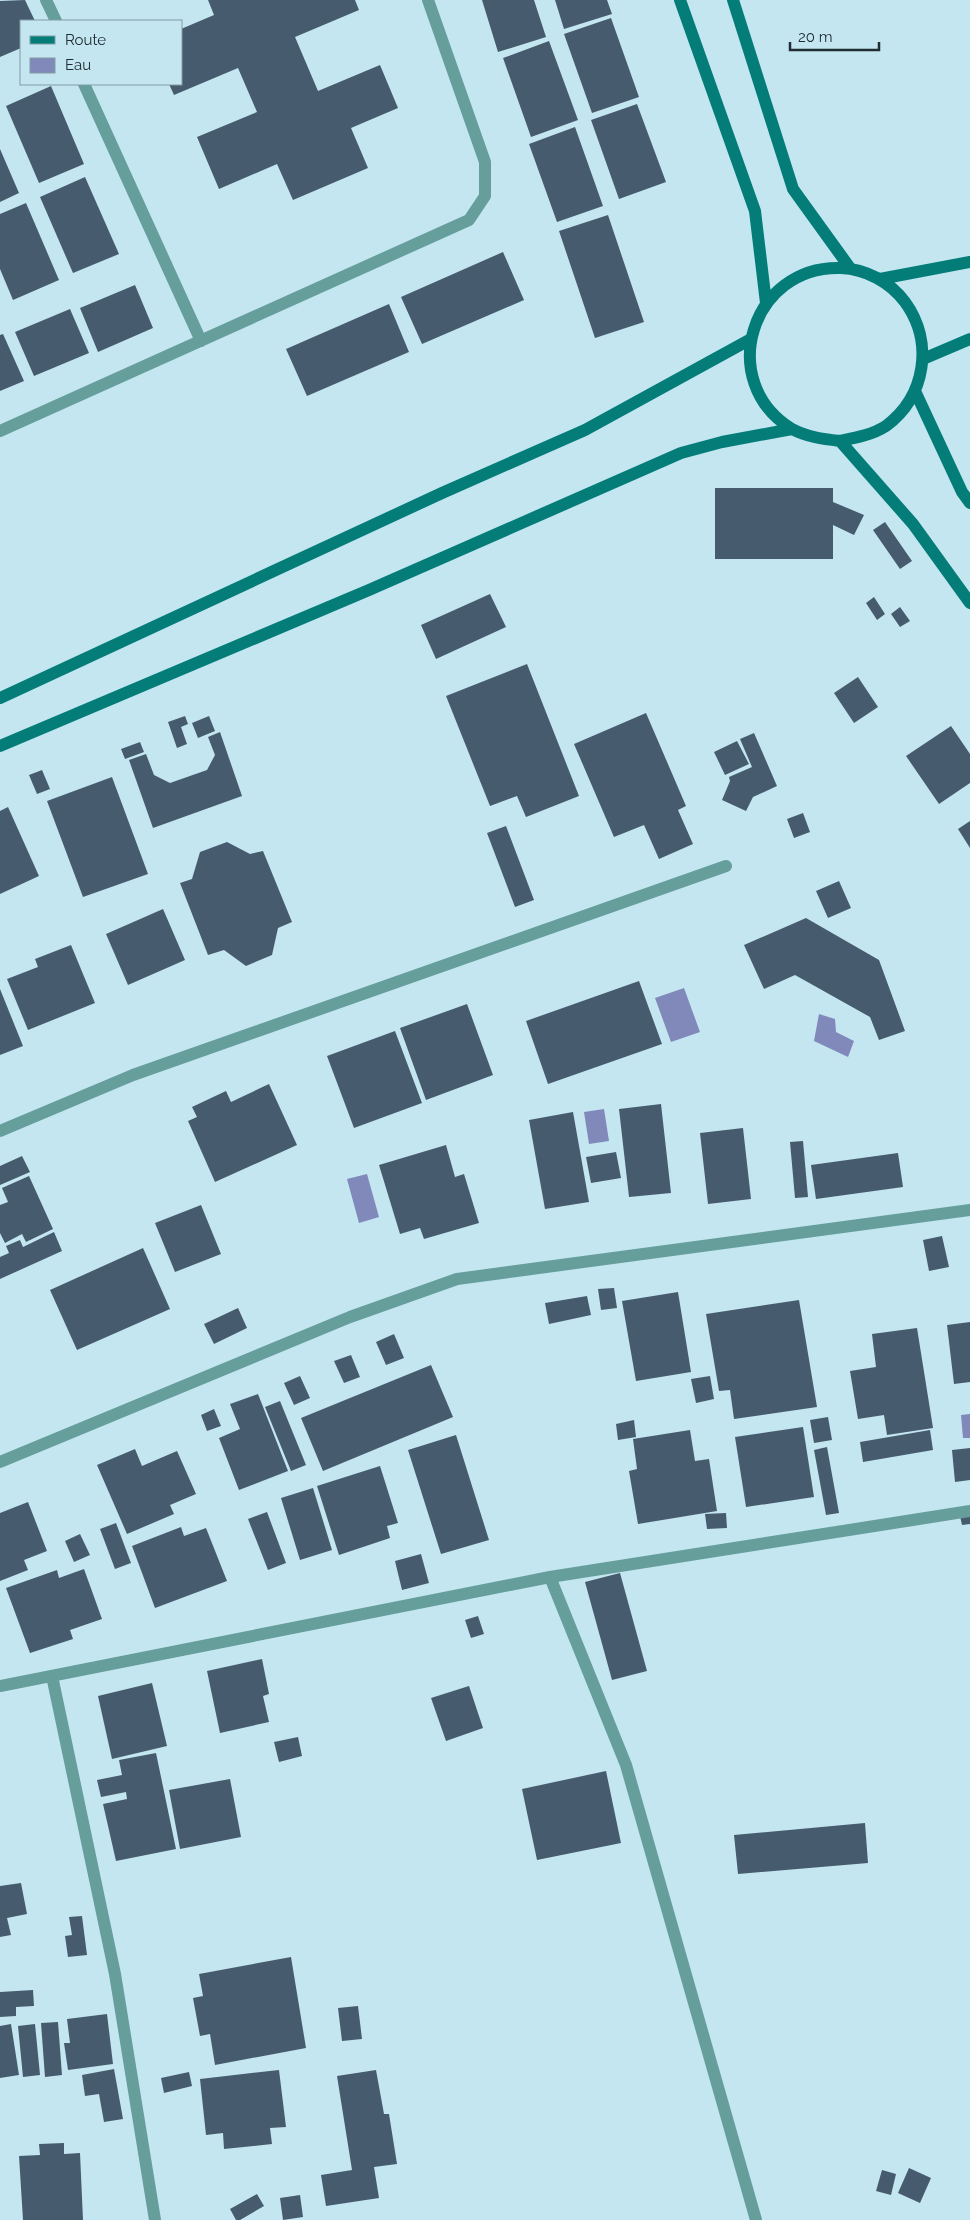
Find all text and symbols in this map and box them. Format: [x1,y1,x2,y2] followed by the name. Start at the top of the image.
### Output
[20,20,182,85] legend
[790,20,879,52] scale bar
[798,28,833,46] text: 20 m
[65,31,106,49] text: Route
[65,56,91,74] text: Eau

